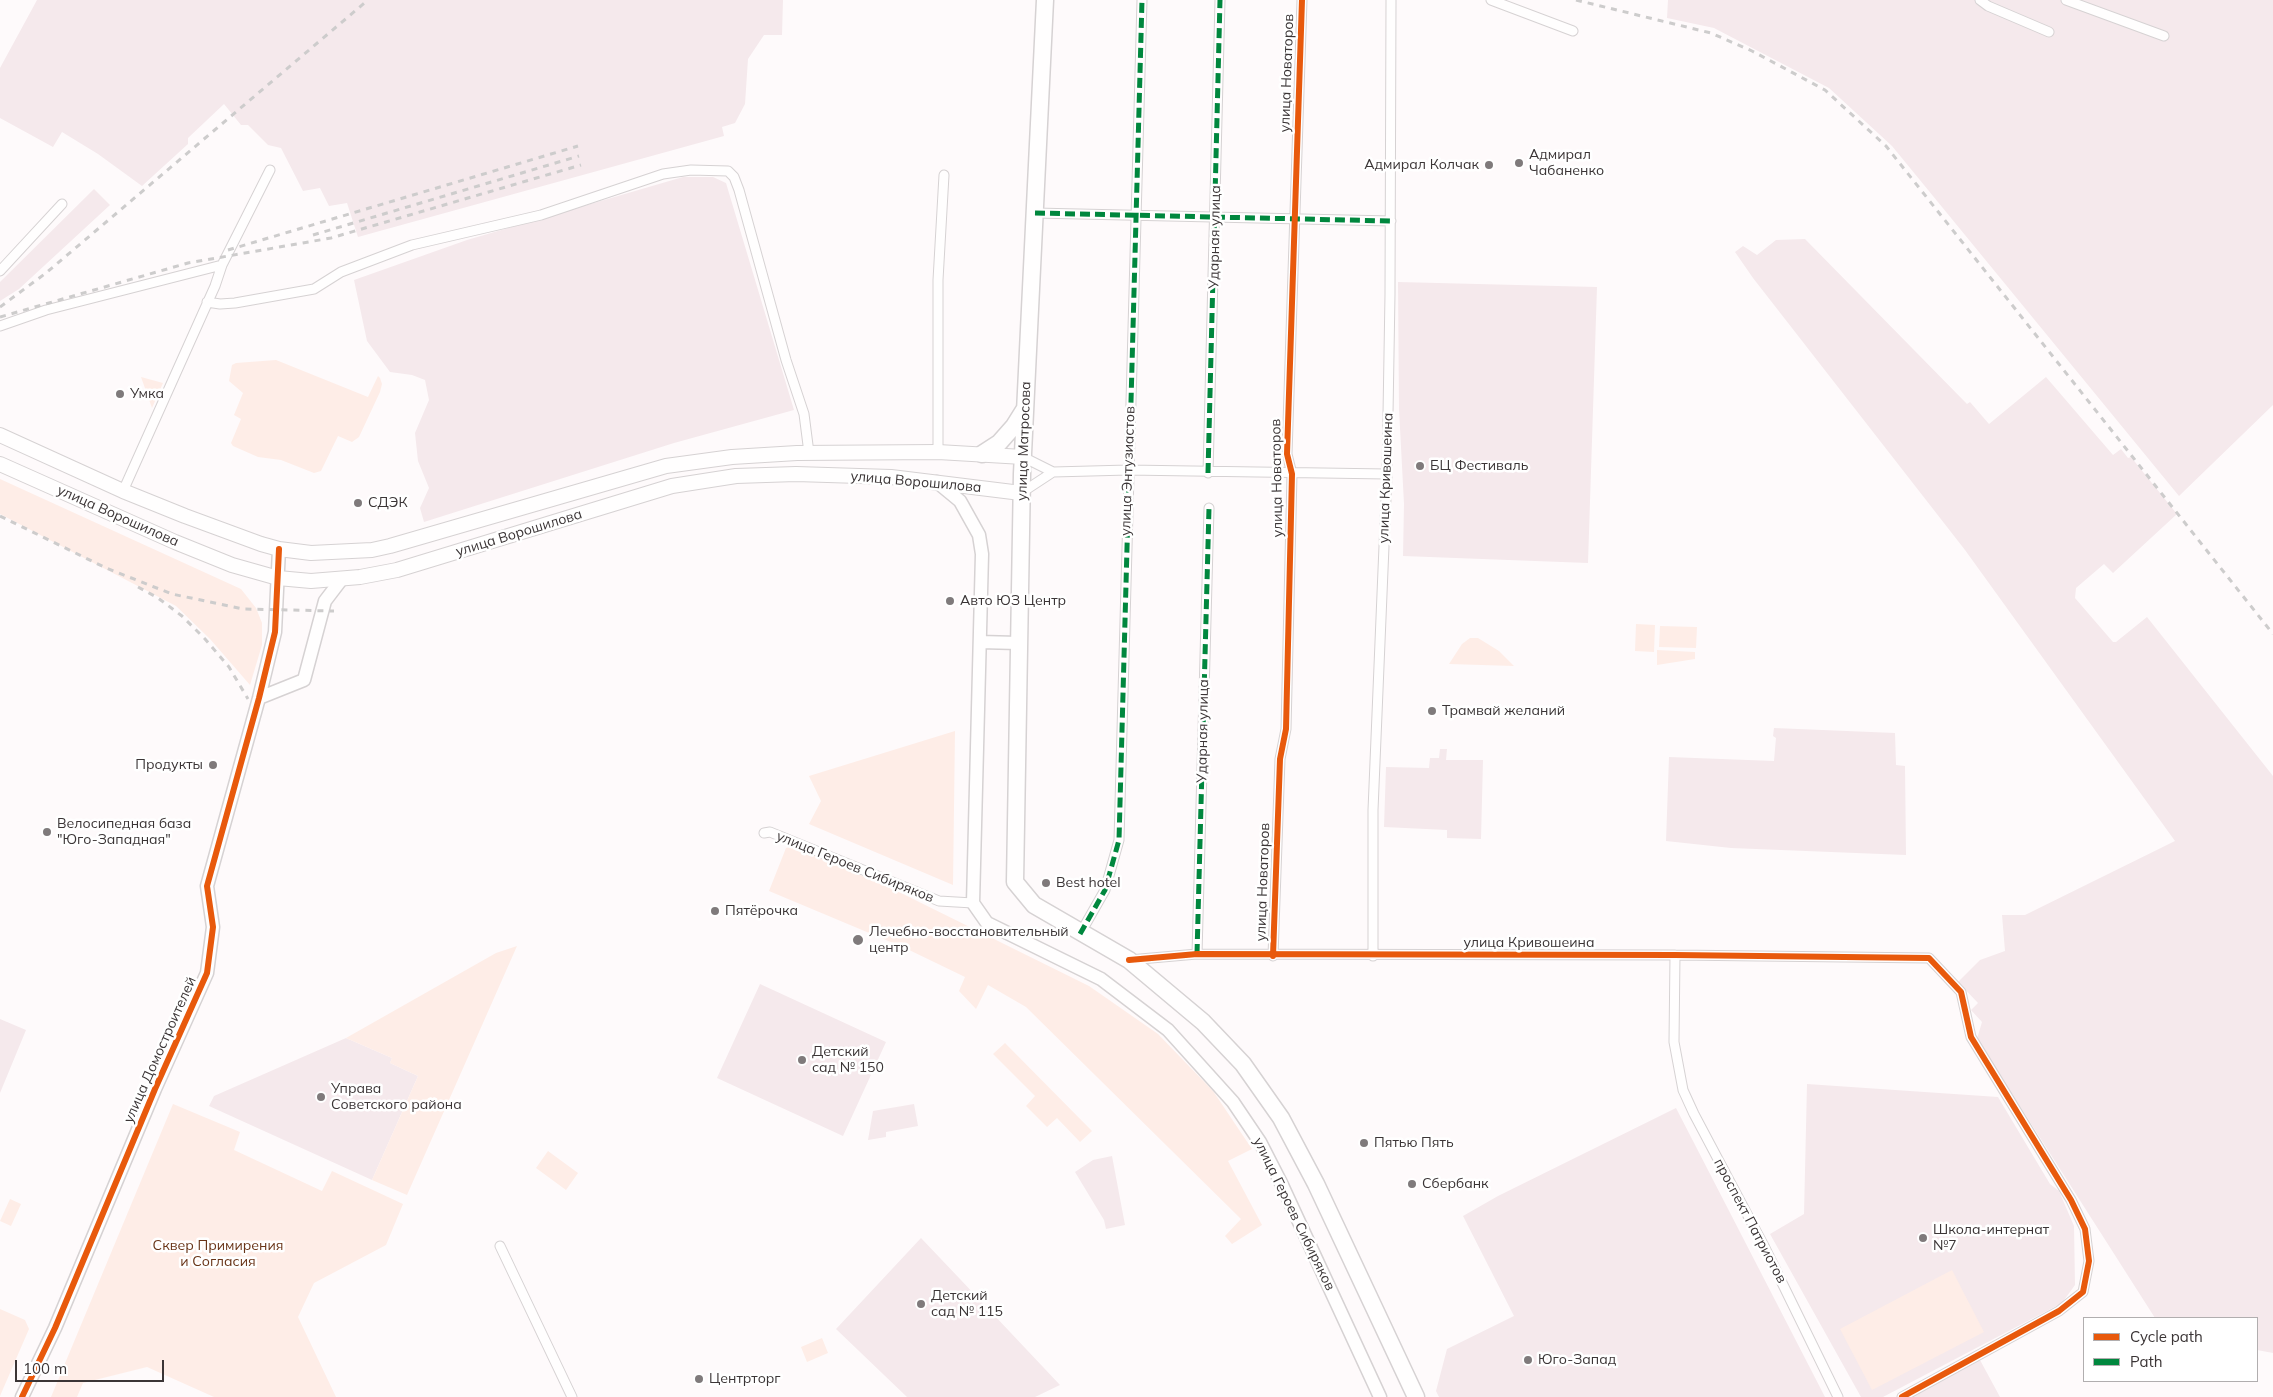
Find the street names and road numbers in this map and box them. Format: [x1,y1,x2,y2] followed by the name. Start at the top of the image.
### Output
[1277,13,1297,133] street label: улица Новаторов
[1206,185,1224,289] street label: Ударная улица
[1014,381,1034,501] street label: улица Матросова
[1117,406,1139,536] street label: улица Энтузиастов
[1375,412,1397,544] street label: улица Кривошеина
[1268,419,1286,537] street label: улица Новаторов
[850,468,982,496] street label: улица Ворошилова
[55,482,181,550] street label: улица Ворошилова
[454,506,584,560] street label: улица Ворошилова
[1194,679,1212,783] street label: Ударная улица
[1253,822,1273,942] street label: улица Новаторов
[774,828,936,906] street label: улица Героев Сибиряков
[1464,935,1594,951] street label: улица Кривошеина
[120,974,200,1126] street label: улица Домостроителей
[1250,1135,1338,1293] street label: улица Героев Сибиряков
[1710,1156,1790,1286] street label: проспект Патриотов

